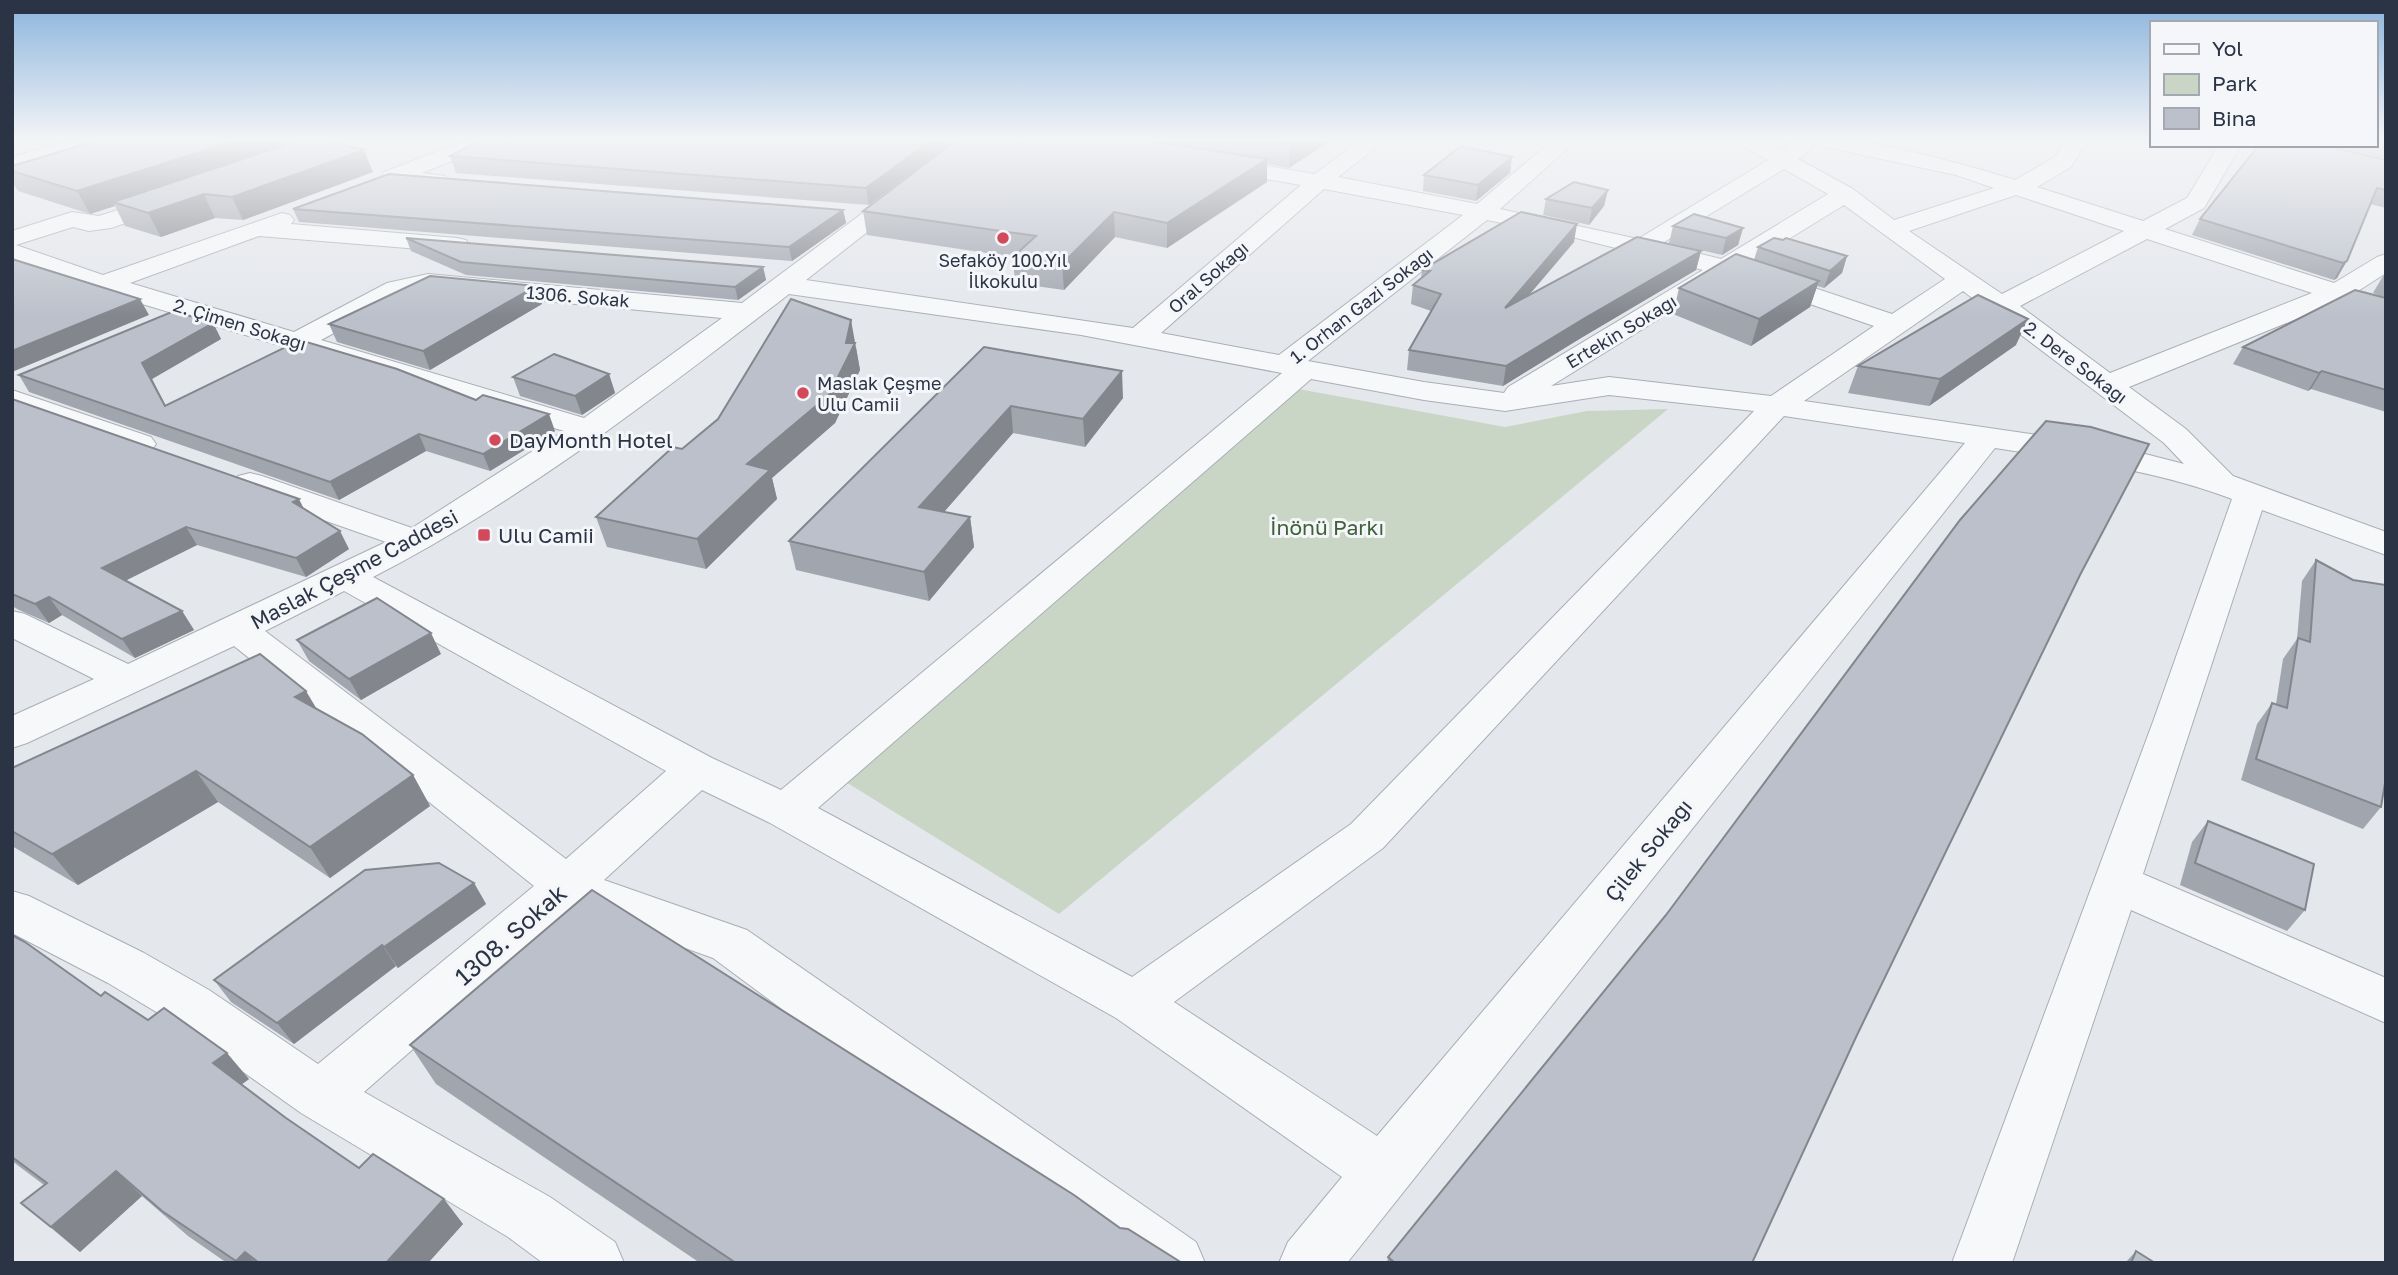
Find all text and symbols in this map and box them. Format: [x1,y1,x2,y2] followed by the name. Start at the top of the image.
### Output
[2150,21,2377,147] legend
[2212,35,2243,61] text: Yol
[2212,70,2258,96] text: Park
[2212,105,2256,131] text: Bina
[995,230,1011,246] marker: Sefaköy 100.Yıl İlkokulu
[1163,236,1253,318] street label: Oral Sokağı
[1285,242,1437,368] street label: 1. Orhan Gazi Sokağı
[939,249,1068,292] place label: Sefaköy 100.Yıl İlkokulu
[525,281,631,311] street label: 1306. Sokak
[1562,289,1680,373] street label: Ertekin Sokağı
[171,293,309,355] street label: 2. Çimen Sokağı
[2020,316,2132,408] street label: 2. Dere Sokağı
[817,372,941,415] place label: Maslak Çeşme Ulu Camii
[795,385,811,401] marker: Maslak Çeşme Ulu Camii
[509,427,673,453] place label: DayMonth Hotel
[487,432,503,448] marker: DayMonth Hotel
[246,503,462,635] street label: Maslak Çeşme Caddesi
[1270,514,1384,540] park label: İnönü Parkı
[498,522,594,548] place label: Ulu Camii
[476,527,492,543] marker: Ulu Camii
[1599,794,1697,906] street label: Çilek Sokağı
[448,878,572,990] street label: 1308. Sokak

